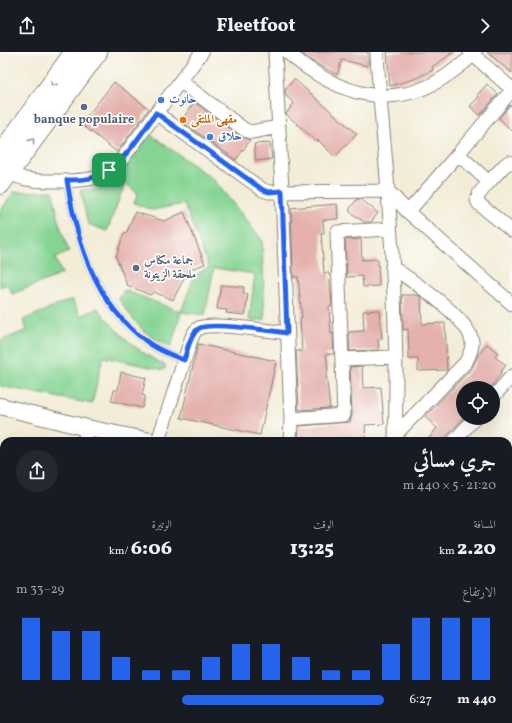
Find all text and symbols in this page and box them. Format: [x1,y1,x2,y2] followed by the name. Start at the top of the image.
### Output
[217,14,295,39] text: Fleetfoot
[16,15,38,37] icon: share
[474,15,496,37] icon: forward
[50,80,58,87] one-way arrow
[169,92,197,108] place label: حانوت
[156,95,166,105] marker: حانوت
[79,102,89,112] marker: banque populaire
[34,112,134,128] place label: banque populaire
[190,112,238,128] place label: مقهى الملتقى
[178,115,188,125] marker: مقهى الملتقى
[218,129,242,145] place label: حلاق
[205,132,215,142] marker: حلاق
[27,139,34,146] one-way arrow
[92,153,126,187] pin
[98,159,120,181] icon: arrive
[144,253,196,283] place label: جماعة مكناس ملحقة الزيتونة
[131,263,141,273] marker: جماعة مكناس ملحقة الزيتونة
[456,381,500,425] map controls
[456,381,500,425] button: locate
[413,446,496,477] text: جري مسائي
[16,450,58,492] button: share
[403,477,496,495] text: 21:20 · 5 × 440 m
[152,518,172,533] text: الوتيرة
[313,518,334,533] text: الوقت
[474,518,496,533] text: المسافة
[131,535,172,563] text: 6:06
[290,535,334,563] text: 13:25
[457,535,496,563] text: 2.20
[109,544,131,559] text: /km
[439,544,457,559] text: km
[16,581,64,599] text: 29–33 m
[462,584,496,602] text: الارتفاع
[409,691,432,709] text: 6:27
[457,691,496,709] text: 440 m

